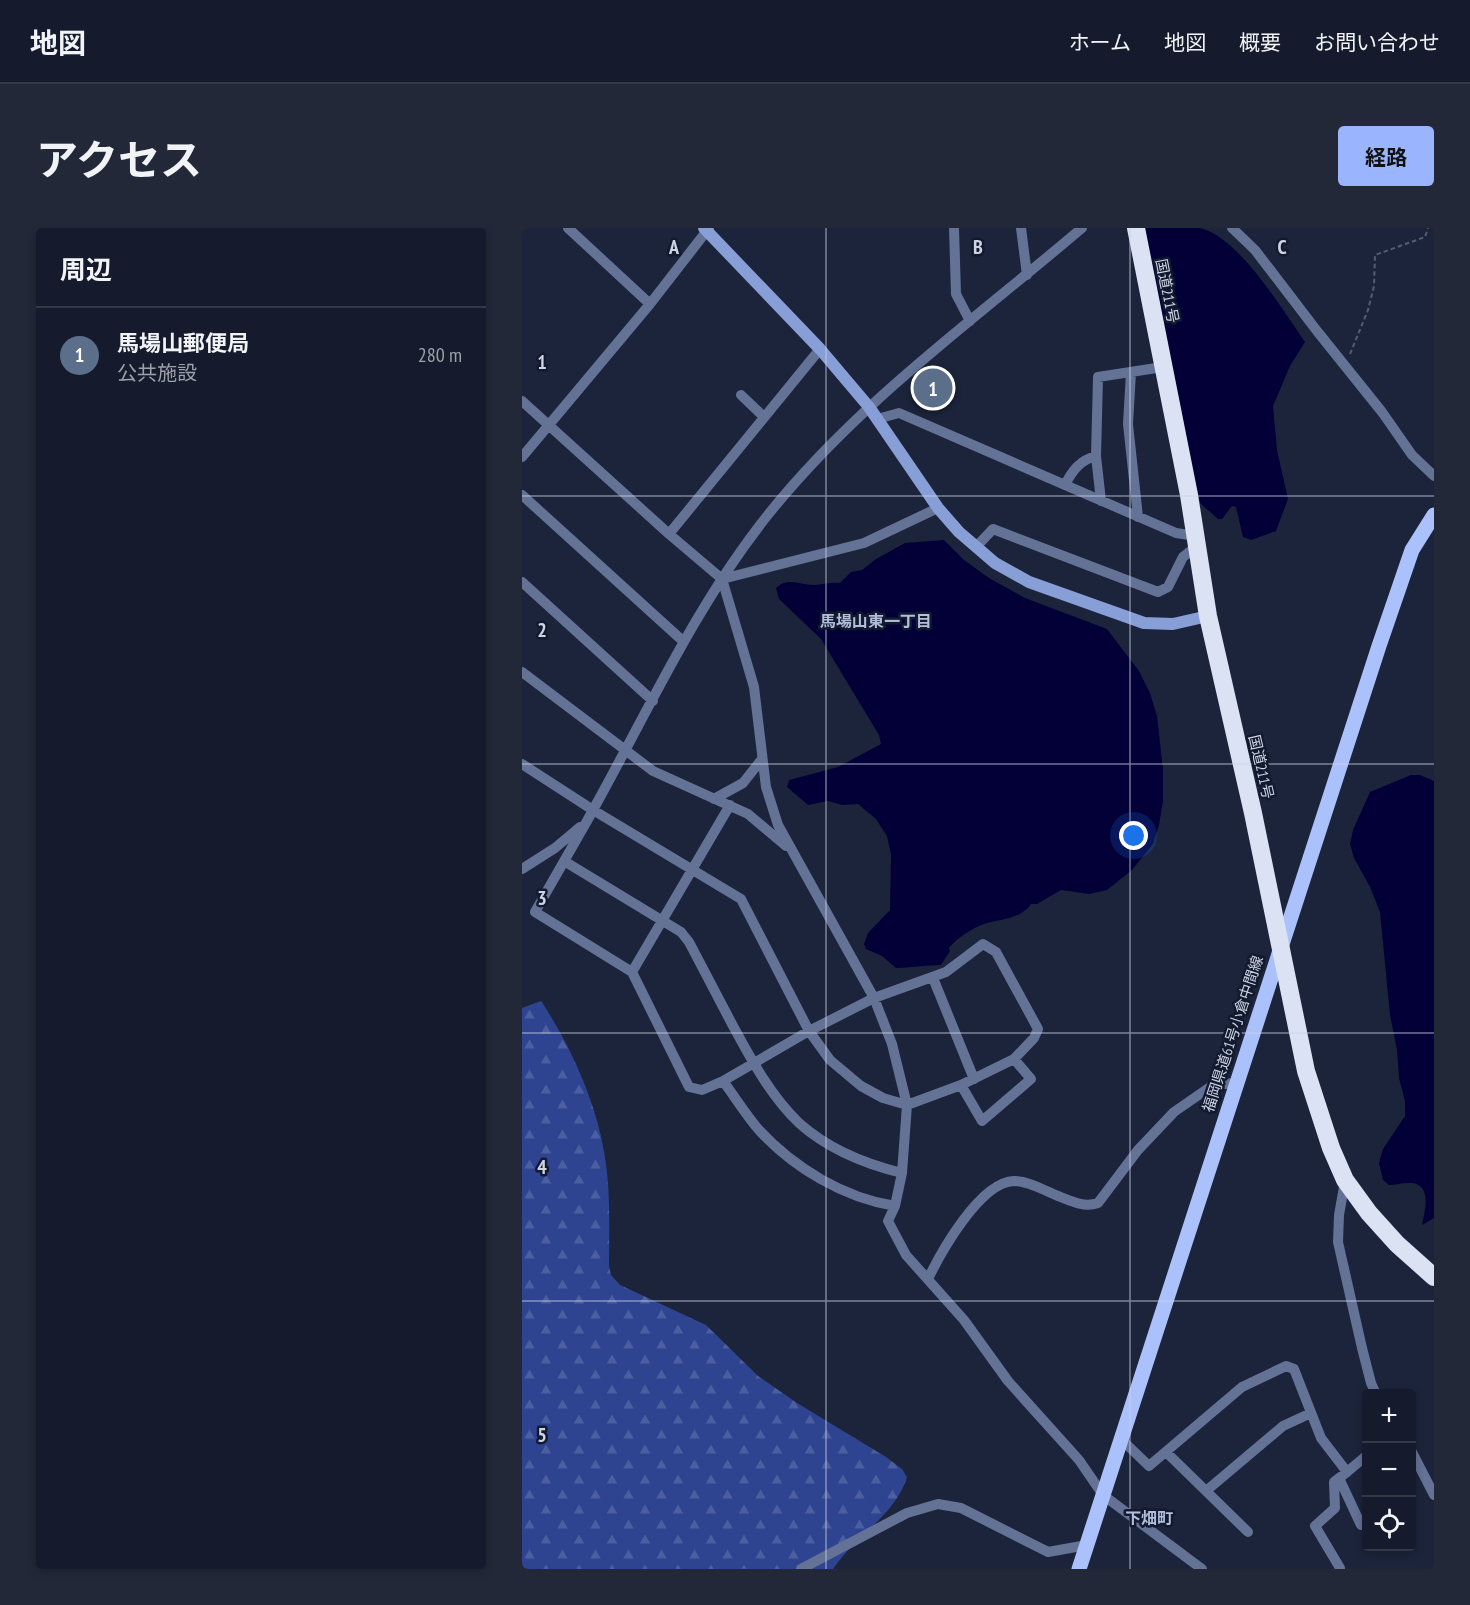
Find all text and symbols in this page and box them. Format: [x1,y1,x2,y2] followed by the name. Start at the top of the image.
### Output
[30,24,86,61] text: 地図
[1069,29,1131,56] text: ホーム
[1164,29,1206,56] text: 地図
[1239,29,1281,56] text: 概要
[1314,29,1440,56] text: お問い合わせ
[1338,126,1434,186] button: 経路
[36,132,202,187] text: アクセス
[668,234,680,260] text: A
[973,234,983,260] text: B
[1277,234,1287,260] text: C
[60,253,112,286] text: 周辺
[1152,257,1183,325] street label: 国道211号
[117,329,249,357] text: 馬場山郵便局
[75,342,84,368] text: 1
[418,342,462,368] text: 280 m
[537,349,547,375] text: 1
[117,360,197,386] text: 公共施設
[914,366,952,410] pin: 1
[820,611,932,631] district label: 馬場山東一丁目
[537,617,547,643] text: 2
[1245,733,1278,801] street label: 国道211号
[1119,821,1148,850] your location
[537,885,547,911] text: 3
[1198,953,1267,1115] street label: 福岡県道61号小倉中間線
[537,1154,547,1180] text: 4
[1362,1389,1416,1551] map controls
[1362,1389,1416,1443] button: +
[537,1422,547,1448] text: 5
[1362,1443,1416,1497] button: −
[1362,1497,1416,1551] button: locate
[1125,1508,1173,1528] district label: 下畑町

